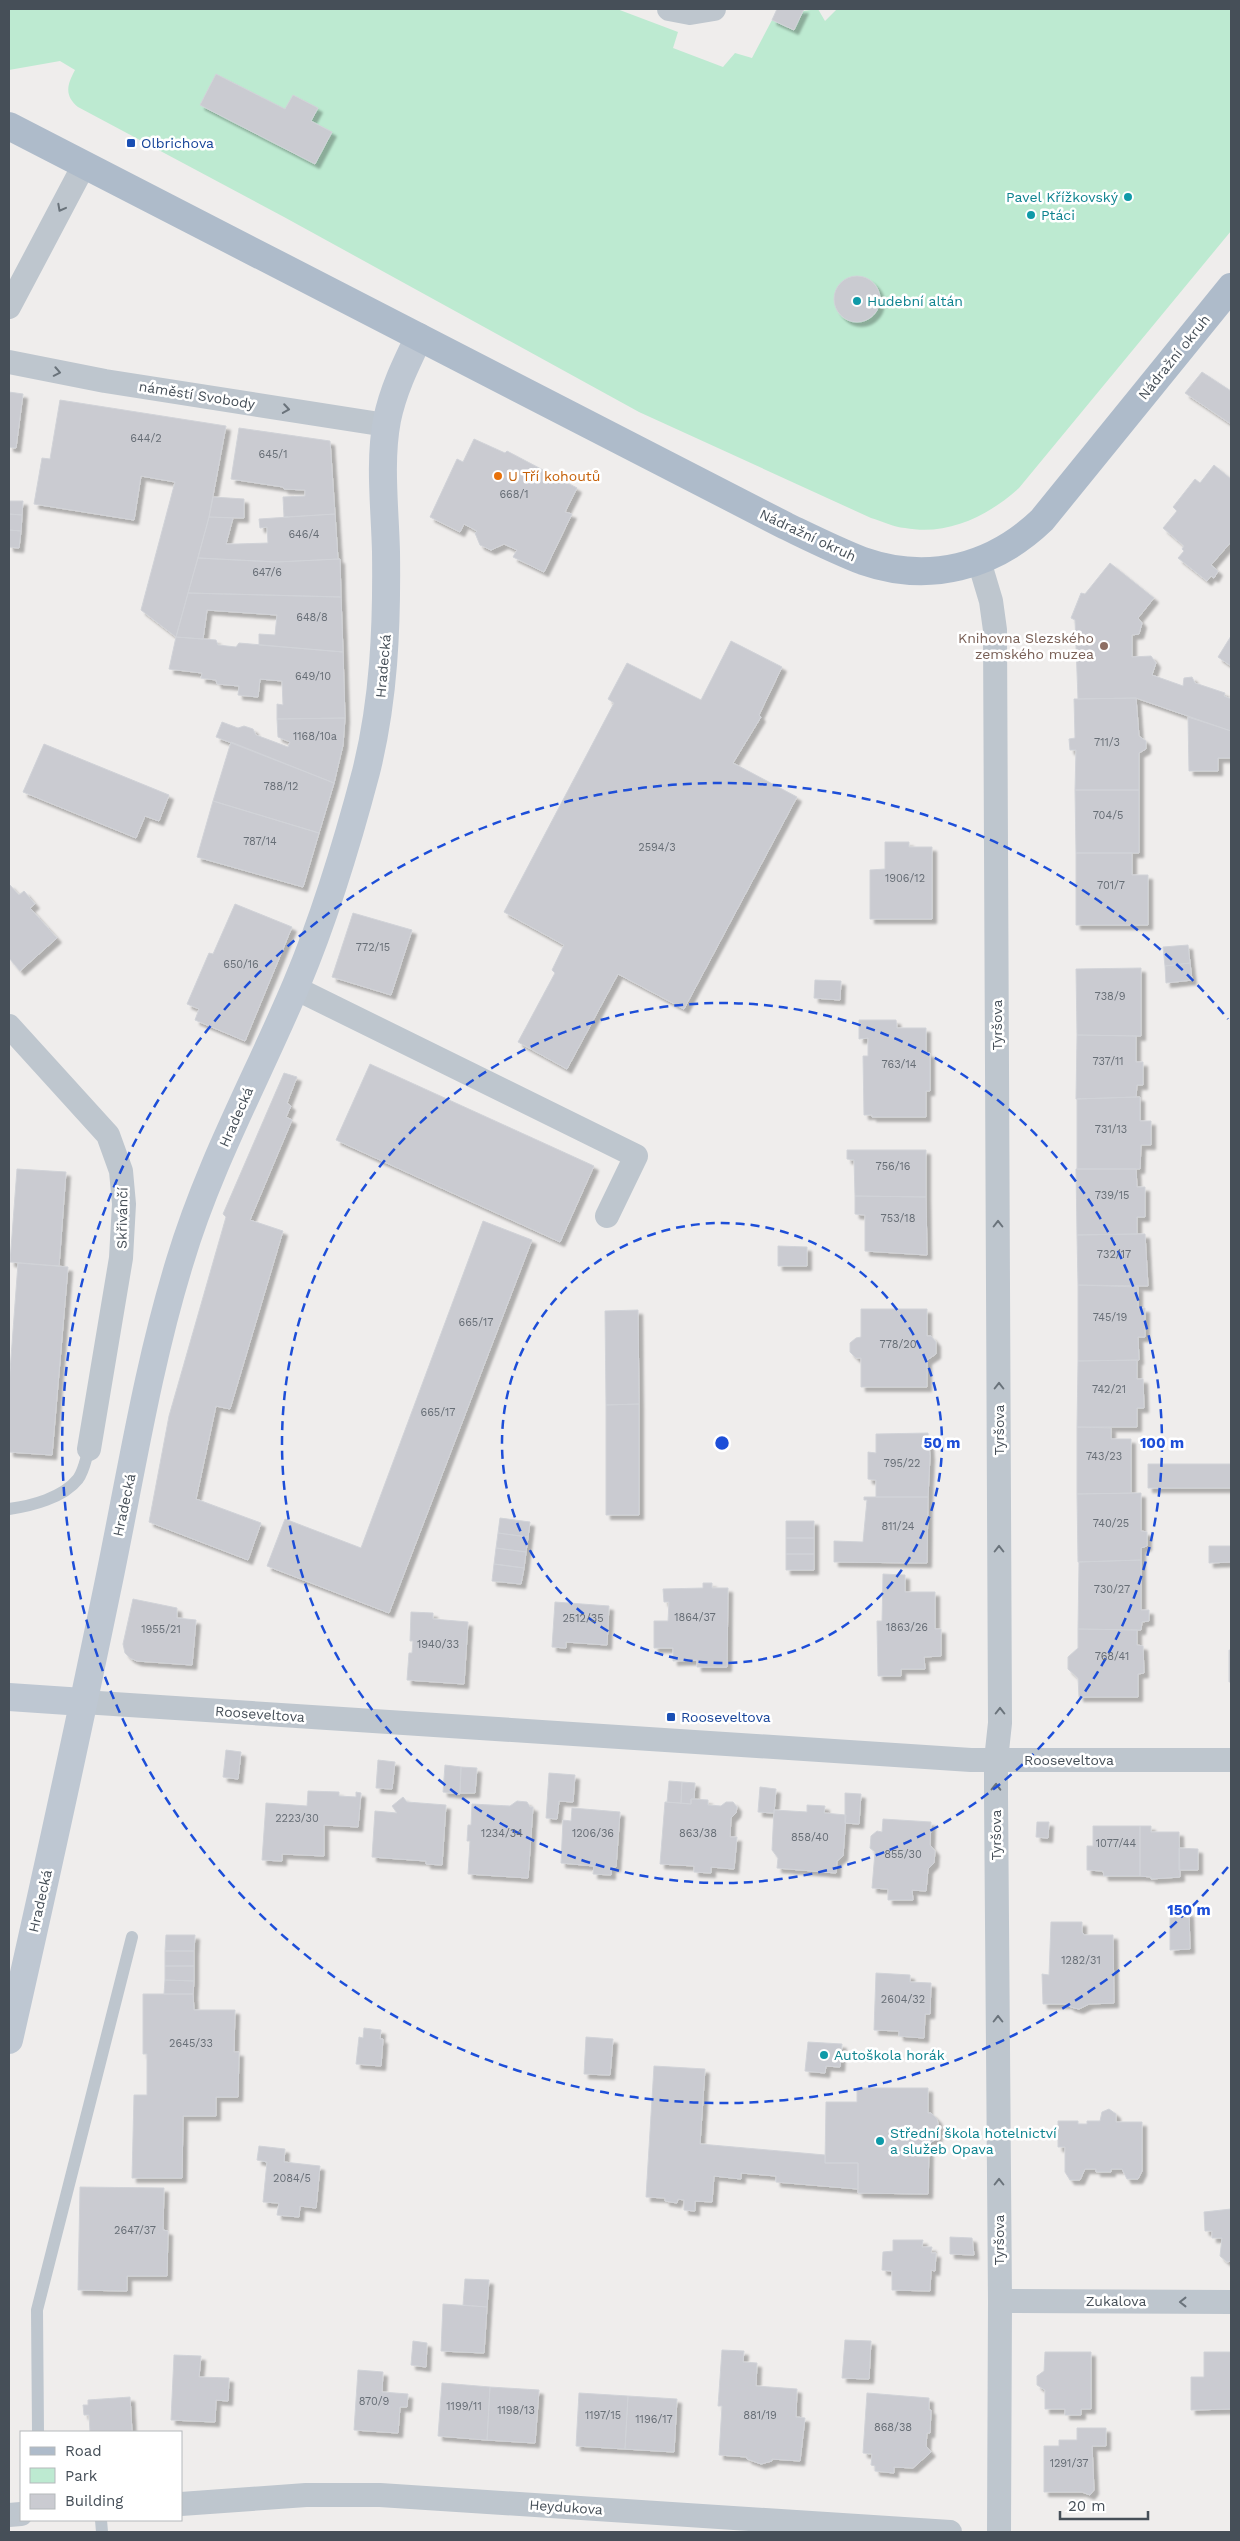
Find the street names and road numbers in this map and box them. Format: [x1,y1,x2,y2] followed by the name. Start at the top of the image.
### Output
[1135,311,1213,403] street label: Nádražní okruh
[138,378,257,412] street label: náměstí Svobody
[757,506,859,564] street label: Nádražní okruh
[372,633,394,699] street label: Hradecká
[989,1000,1005,1050] street label: Tyršova
[216,1084,256,1150] street label: Hradecká
[113,1187,131,1249] street label: Skřivánčí
[991,1405,1007,1455] street label: Tyršova
[110,1472,138,1538] street label: Hradecká
[215,1703,305,1725] street label: Rooseveltova
[1024,1752,1114,1768] street label: Rooseveltova
[988,1810,1004,1860] street label: Tyršova
[25,1868,55,1934] street label: Hradecká
[991,2215,1007,2265] street label: Tyršova
[1086,2293,1146,2309] street label: Zukalova
[529,2496,603,2518] street label: Heydukova

